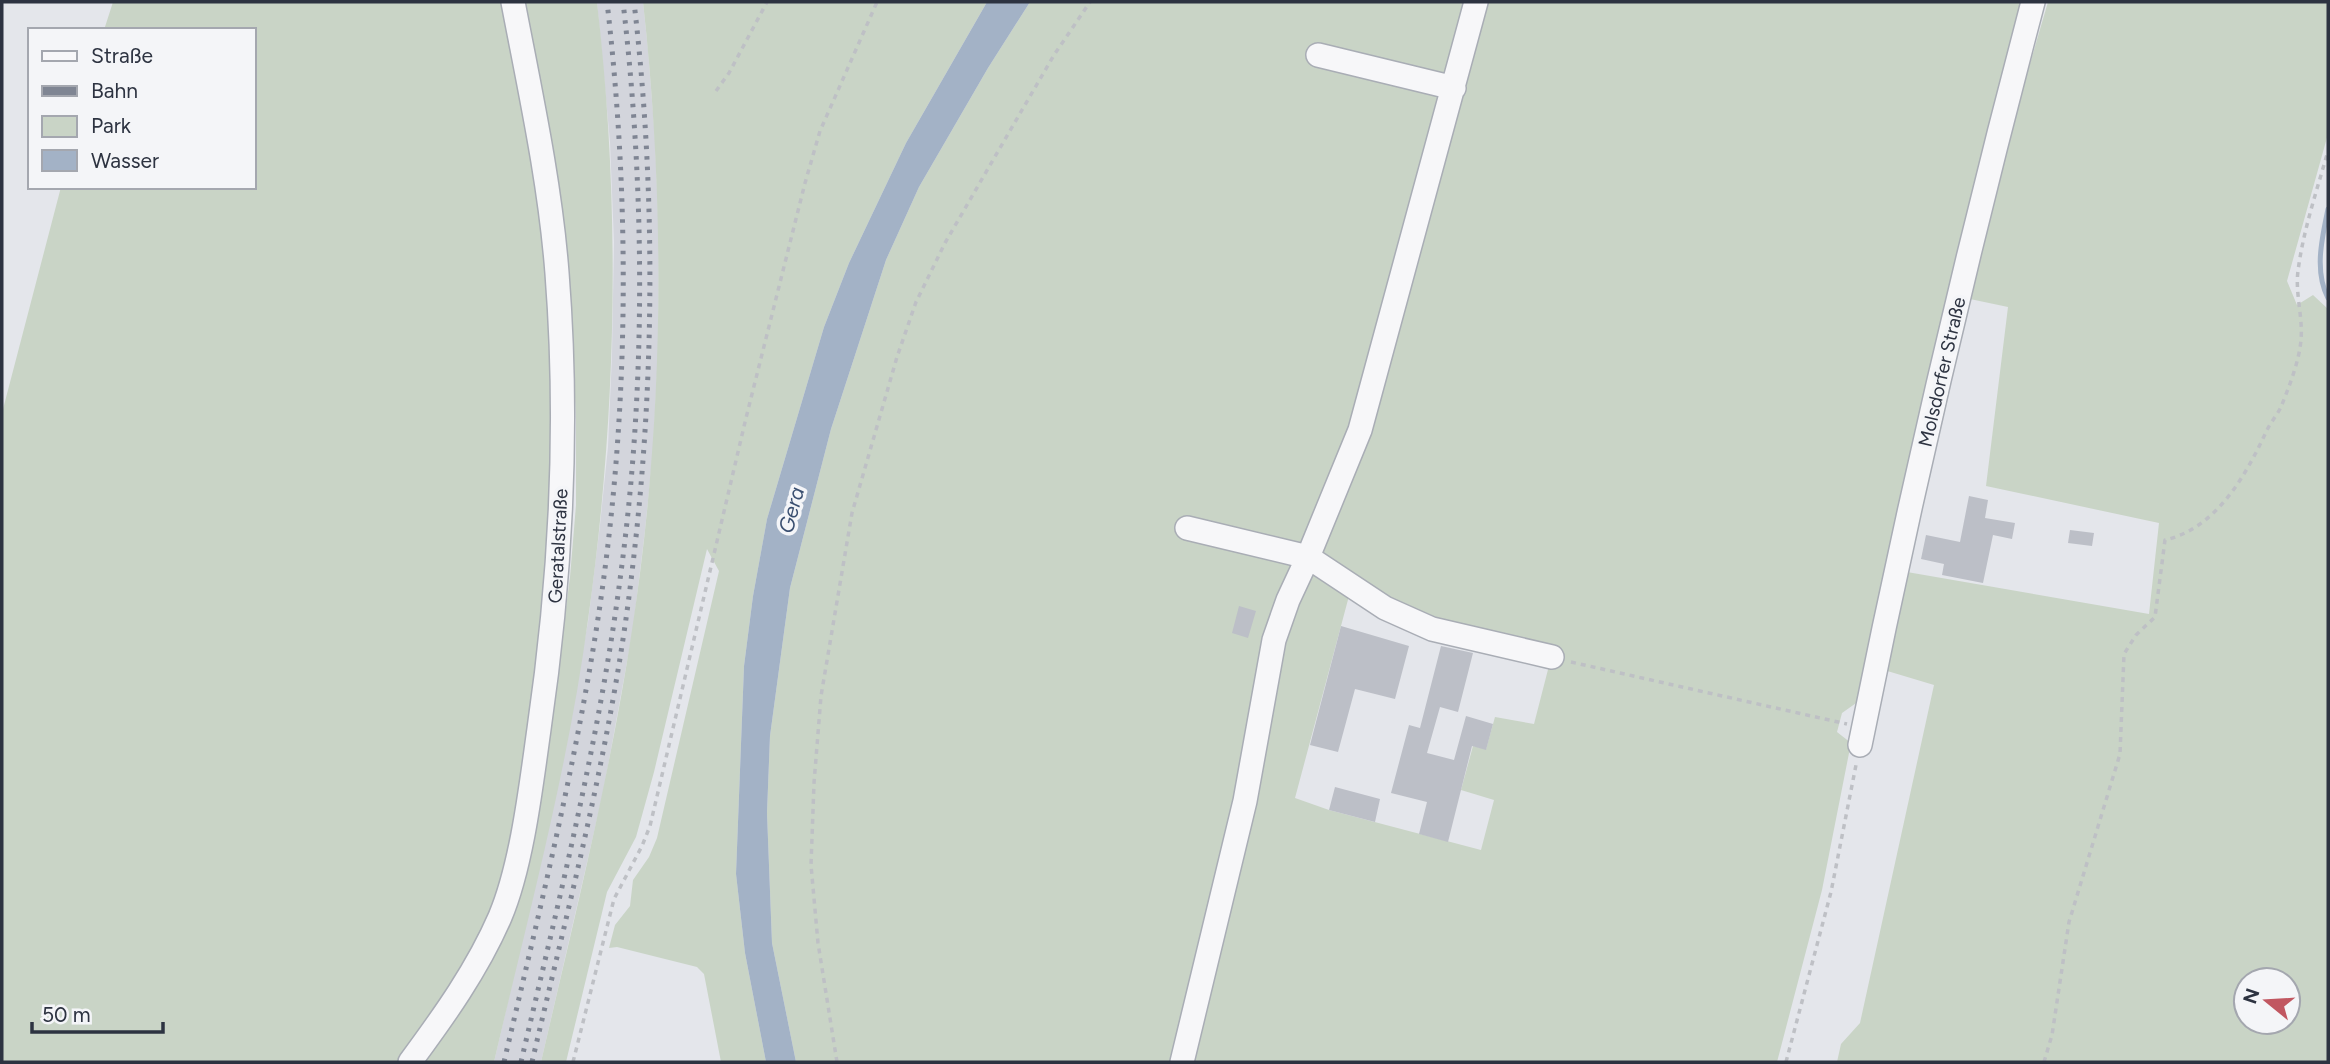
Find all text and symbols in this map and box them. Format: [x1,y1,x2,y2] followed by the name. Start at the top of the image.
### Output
[28,28,256,189] legend
[91,43,153,68] text: Straße
[91,78,138,103] text: Bahn
[91,113,132,138] text: Park
[91,148,159,173] text: Wasser
[1914,295,1970,449] street label: Molsdorfer Straße
[773,484,809,536] water label: Gera
[544,488,572,604] street label: Geratalstraße
[2232,966,2302,1036] north arrow
[2238,985,2265,1006] text: N
[32,990,163,1034] scale bar
[42,1002,91,1027] text: 50 m

